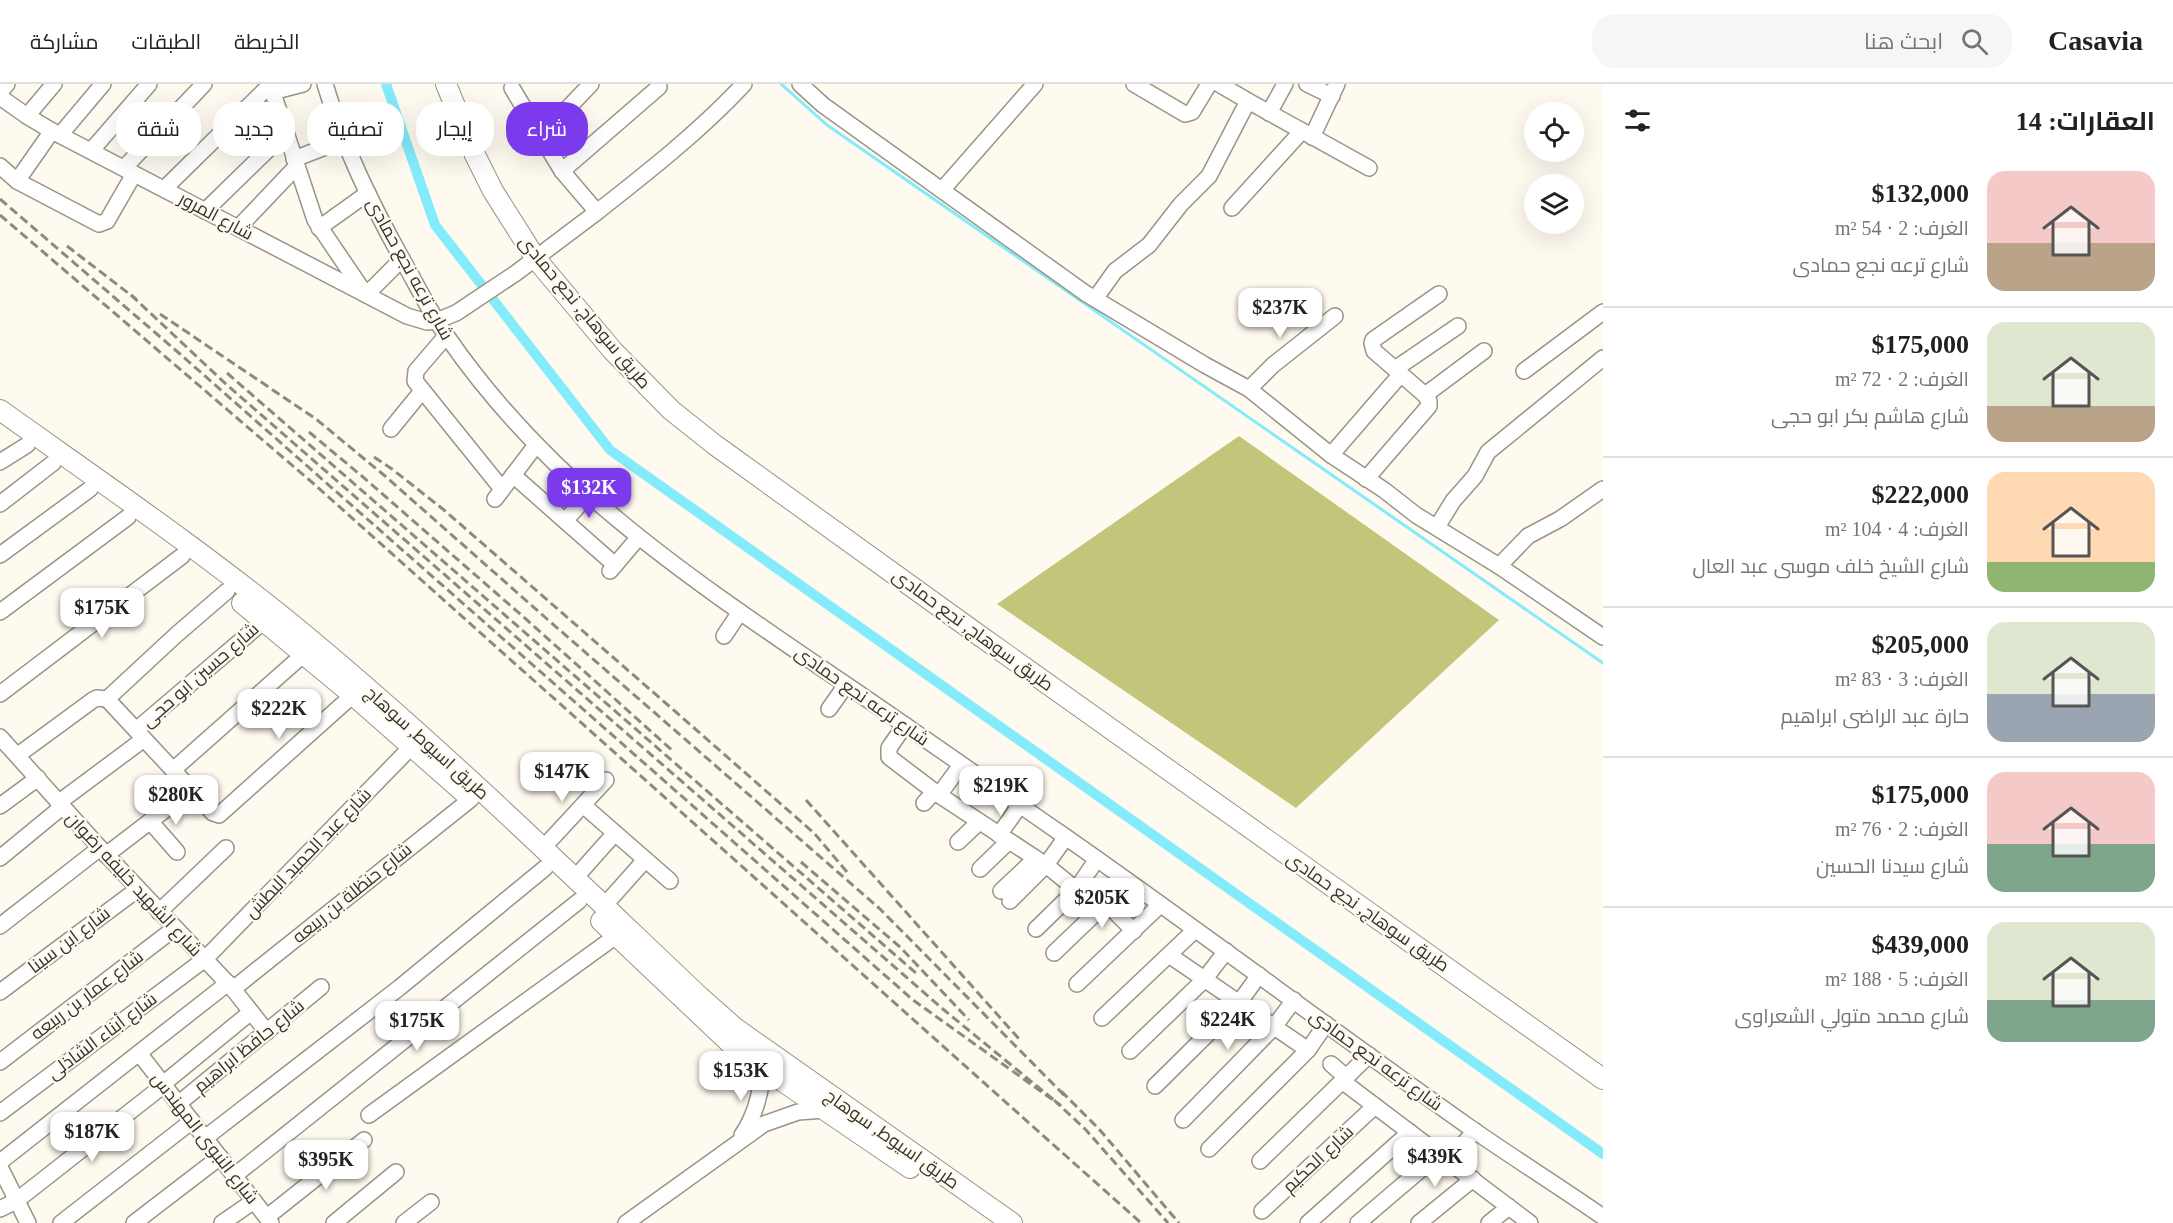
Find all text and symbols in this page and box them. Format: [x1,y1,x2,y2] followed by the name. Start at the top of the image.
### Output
[1592,14,2012,68] search box
[1958,25,1991,58] icon: search
[2048,25,2143,56] text: Casavia
[1864,29,1943,54] text: ابحث هنا
[30,30,99,54] text: مشاركة
[132,30,201,54] text: الطبقات
[234,30,300,54] text: الخريطة
[116,102,201,156] chip: شقة
[213,102,295,156] chip: جديد
[307,102,404,156] chip: تصفية
[416,102,494,156] chip: إيجار
[506,102,588,156] chip: شراء
[1524,102,1584,234] map controls
[1524,102,1584,162] button: locate
[1621,104,1654,137] icon: filters
[2016,107,2155,136] text: العقارات: 14
[1524,174,1584,234] button: layers
[1872,179,1969,208] text: $132,000
[174,188,257,246] street label: شارع المرور
[361,195,457,344] street label: شارع ترعه نجع حمادى
[2035,195,2107,267] icon: home
[1835,217,1969,239] text: الغرف: 2 · 54 m²
[514,231,655,394] street label: طريق سوهاج, نجع حمادى
[1792,254,1969,276] text: شارع ترعه نجع حمادى
[1238,288,1322,339] pin: $237K
[1252,296,1308,318] text: $237K
[1872,330,1969,359] text: $175,000
[2035,346,2107,418] icon: home
[1835,368,1969,390] text: الغرف: 2 · 72 m²
[1771,405,1969,427] text: شارع هاشم بكر ابو حجى
[547,468,631,519] pin: $132K
[561,476,617,498] text: $132K
[1872,480,1969,509] text: $222,000
[2035,496,2107,568] icon: home
[1825,518,1969,540] text: الغرف: 4 · 104 m²
[1692,555,1969,577] text: شارع الشيخ خلف موسى عبد العال
[888,565,1057,697] street label: طريق سوهاج, نجع حمادى
[60,588,144,639] pin: $175K
[74,596,130,618] text: $175K
[137,619,264,733] street label: شارع حسين ابو حجى
[1872,630,1969,659] text: $205,000
[790,642,933,751] street label: شارع ترعه نجع حمادى
[2035,646,2107,718] icon: home
[1835,668,1969,690] text: الغرف: 3 · 83 m²
[360,682,493,805] street label: طريق اسيوط, سوهاج
[237,689,321,740] pin: $222K
[251,697,307,719] text: $222K
[1781,705,1969,727] text: حارة عبد الراضى ابراهيم
[520,752,604,803] pin: $147K
[534,760,590,782] text: $147K
[959,766,1043,817] pin: $219K
[973,774,1029,796] text: $219K
[134,775,218,826] pin: $280K
[1872,780,1969,809] text: $175,000
[148,783,204,805] text: $280K
[241,784,377,923] street label: شارع عبد الحميد البطش
[2035,796,2107,868] icon: home
[60,808,206,962] street label: شارع الشهيد خليفه رضوان
[1835,818,1969,840] text: الغرف: 2 · 76 m²
[289,839,417,949] street label: شارع حنظلة بن ربيعه
[1282,848,1453,977] street label: طريق سوهاج, نجع حمادى
[1816,855,1969,877] text: شارع سيدنا الحسين
[1060,878,1144,929] pin: $205K
[1074,886,1130,908] text: $205K
[24,903,115,979] street label: شارع ابن سينا
[1872,930,1969,959] text: $439,000
[27,946,148,1045] street label: شارع عمار بن ربيعه
[2035,946,2107,1018] icon: home
[1825,968,1969,990] text: الغرف: 5 · 188 m²
[43,988,162,1085] street label: شارع أبناء الشاذلى
[190,995,309,1098] street label: شارع حافظ ابراهيم
[1186,1000,1270,1051] pin: $224K
[375,1001,459,1052] pin: $175K
[1305,1005,1446,1116] street label: شارع ترعه نجع حمادى
[1734,1005,1969,1027] text: شارع محمد متولي الشعراوى
[1200,1008,1256,1030] text: $224K
[389,1009,445,1031] text: $175K
[699,1051,783,1102] pin: $153K
[713,1059,769,1081] text: $153K
[146,1068,263,1209] street label: شارع النبوى المهندس
[820,1085,963,1194] street label: طريق اسيوط, سوهاج
[50,1112,134,1163] pin: $187K
[64,1120,120,1142] text: $187K
[1279,1121,1359,1198] street label: شارع الحكيم
[1393,1137,1477,1188] pin: $439K
[284,1140,368,1191] pin: $395K
[1407,1145,1463,1167] text: $439K
[298,1148,354,1170] text: $395K

